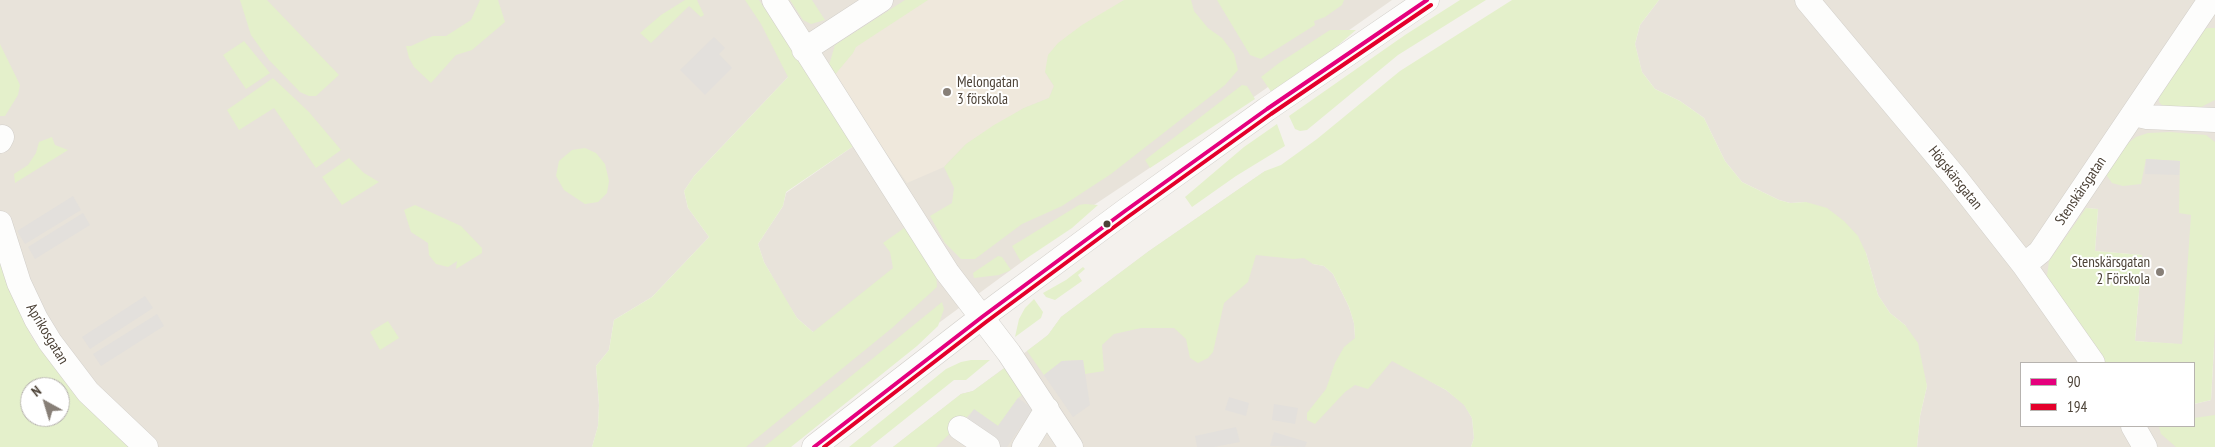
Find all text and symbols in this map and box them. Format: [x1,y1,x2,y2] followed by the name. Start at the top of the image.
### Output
[957,74,1018,109] place label: Melongatan 3 förskola
[941,86,953,98] marker: Melongatan 3 förskola
[1924,143,1986,213] street label: Högskärsgatan
[2052,153,2110,229] street label: Stenskärsgatan
[1102,219,1112,229] unlabelled marker
[2072,254,2150,289] place label: Stenskärsgatan 2 Förskola
[2154,266,2166,278] marker: Stenskärsgatan 2 Förskola
[22,300,72,368] street label: Aprikosgatan
[2020,362,2195,427] legend
[2067,372,2081,391] text: 90
[20,377,70,427] north arrow
[28,382,45,400] text: N
[2067,397,2087,416] text: 194

